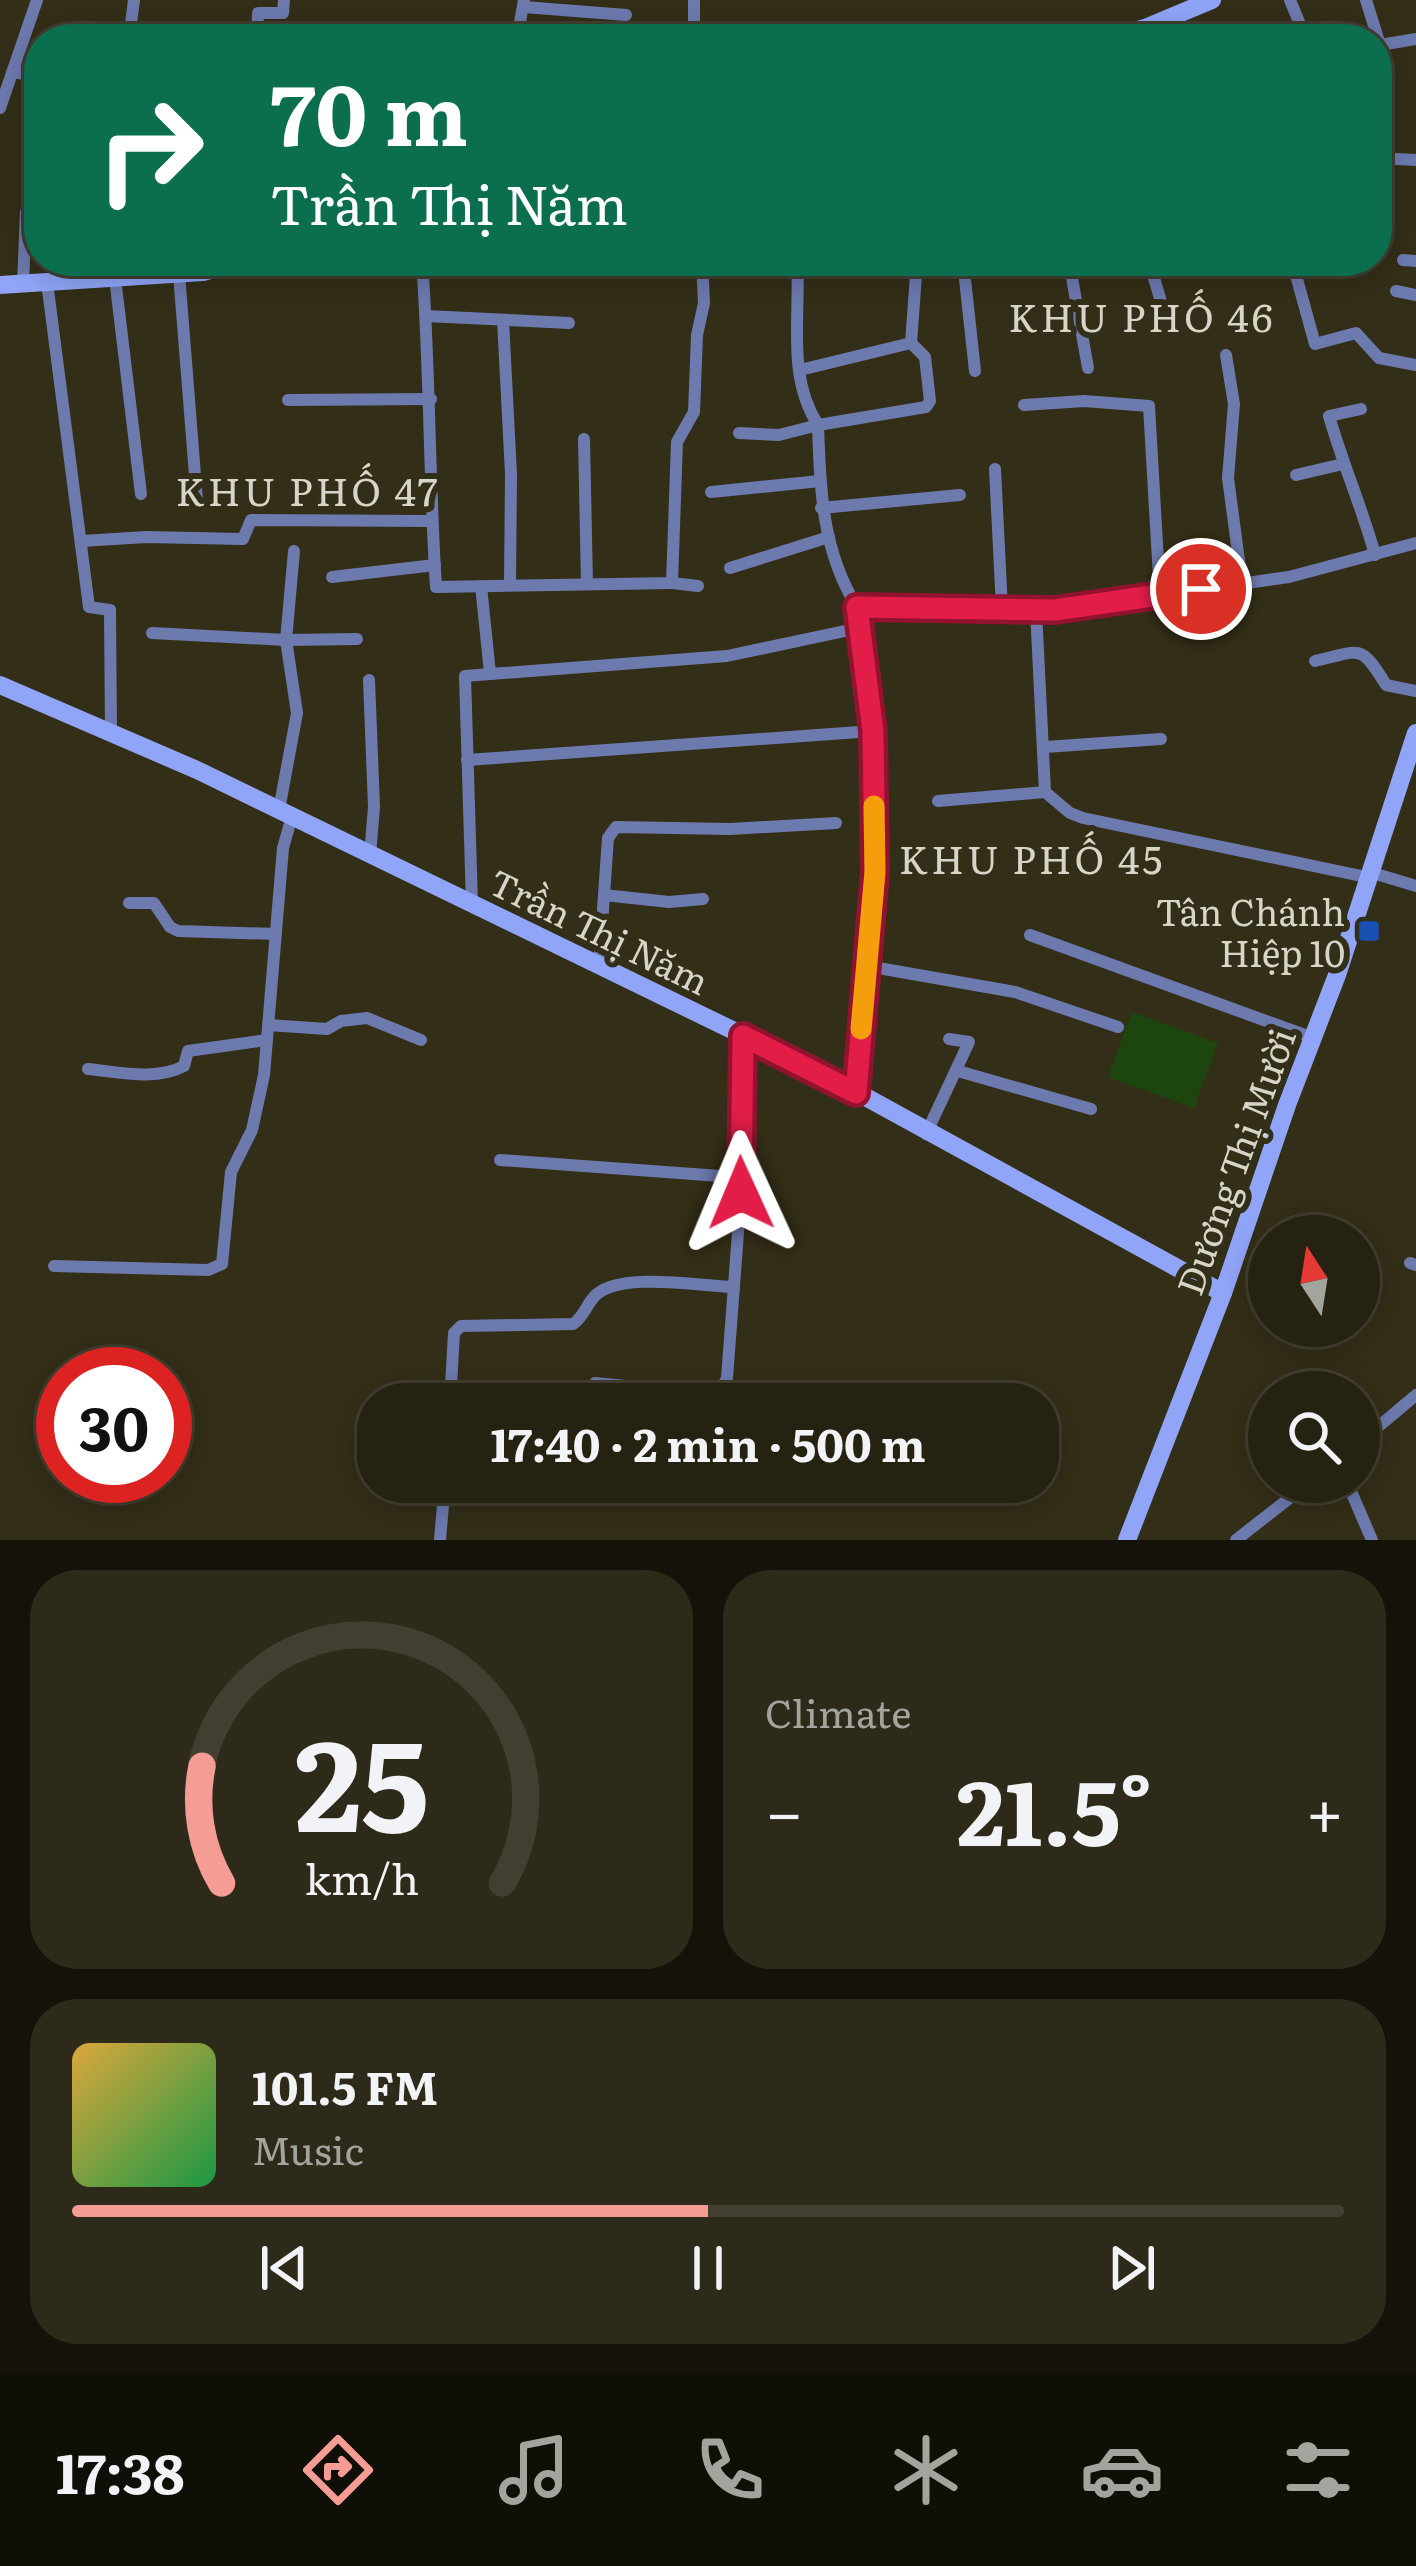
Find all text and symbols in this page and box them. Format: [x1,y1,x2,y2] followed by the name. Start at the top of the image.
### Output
[270,47,468,172] text: 70 m
[72,72,228,228] icon: right
[270,161,628,242] text: Trần Thị Năm
[1008,286,1276,344] district label: KHU PHỐ 46
[175,460,441,518] district label: KHU PHỐ 47
[1150,538,1252,640] pin
[1168,556,1234,622] icon: arrive
[899,828,1165,886] district label: KHU PHỐ 45
[481,854,719,1006] street label: Trần Thị Năm
[1156,884,1345,978] place label: Tân Chánh Hiệp 10
[1356,918,1382,944] marker: Tân Chánh Hiệp 10
[1161,1020,1307,1302] street label: Dương Thị Mười
[678,1130,804,1256] position arrow
[1248,1215,1380,1347] north arrow
[1248,1215,1380,1503] map controls
[36,1347,192,1503] speed limit sign: 30
[1248,1371,1380,1503] button: search
[490,1409,926,1476] text: 17:40 · 2 min · 500 m
[765,1682,911,1740] text: Climate
[294,1685,429,1870] text: 25
[957,1740,1152,1874] text: 21.5°
[765,1759,803,1857] text: −
[1306,1759,1344,1857] text: +
[304,1844,419,1907] text: km/h
[252,2052,438,2119] text: 101.5 FM
[252,2119,364,2177] text: Music
[251,2235,317,2301] icon: previous
[675,2235,741,2301] icon: pause
[1099,2235,1165,2301] icon: next
[296,2428,380,2512] icon: directions
[492,2428,576,2512] icon: music
[688,2428,772,2512] icon: phone
[884,2428,968,2512] icon: climate
[1080,2428,1164,2512] icon: car
[1276,2428,1360,2512] icon: filters
[56,2430,185,2511] text: 17:38

